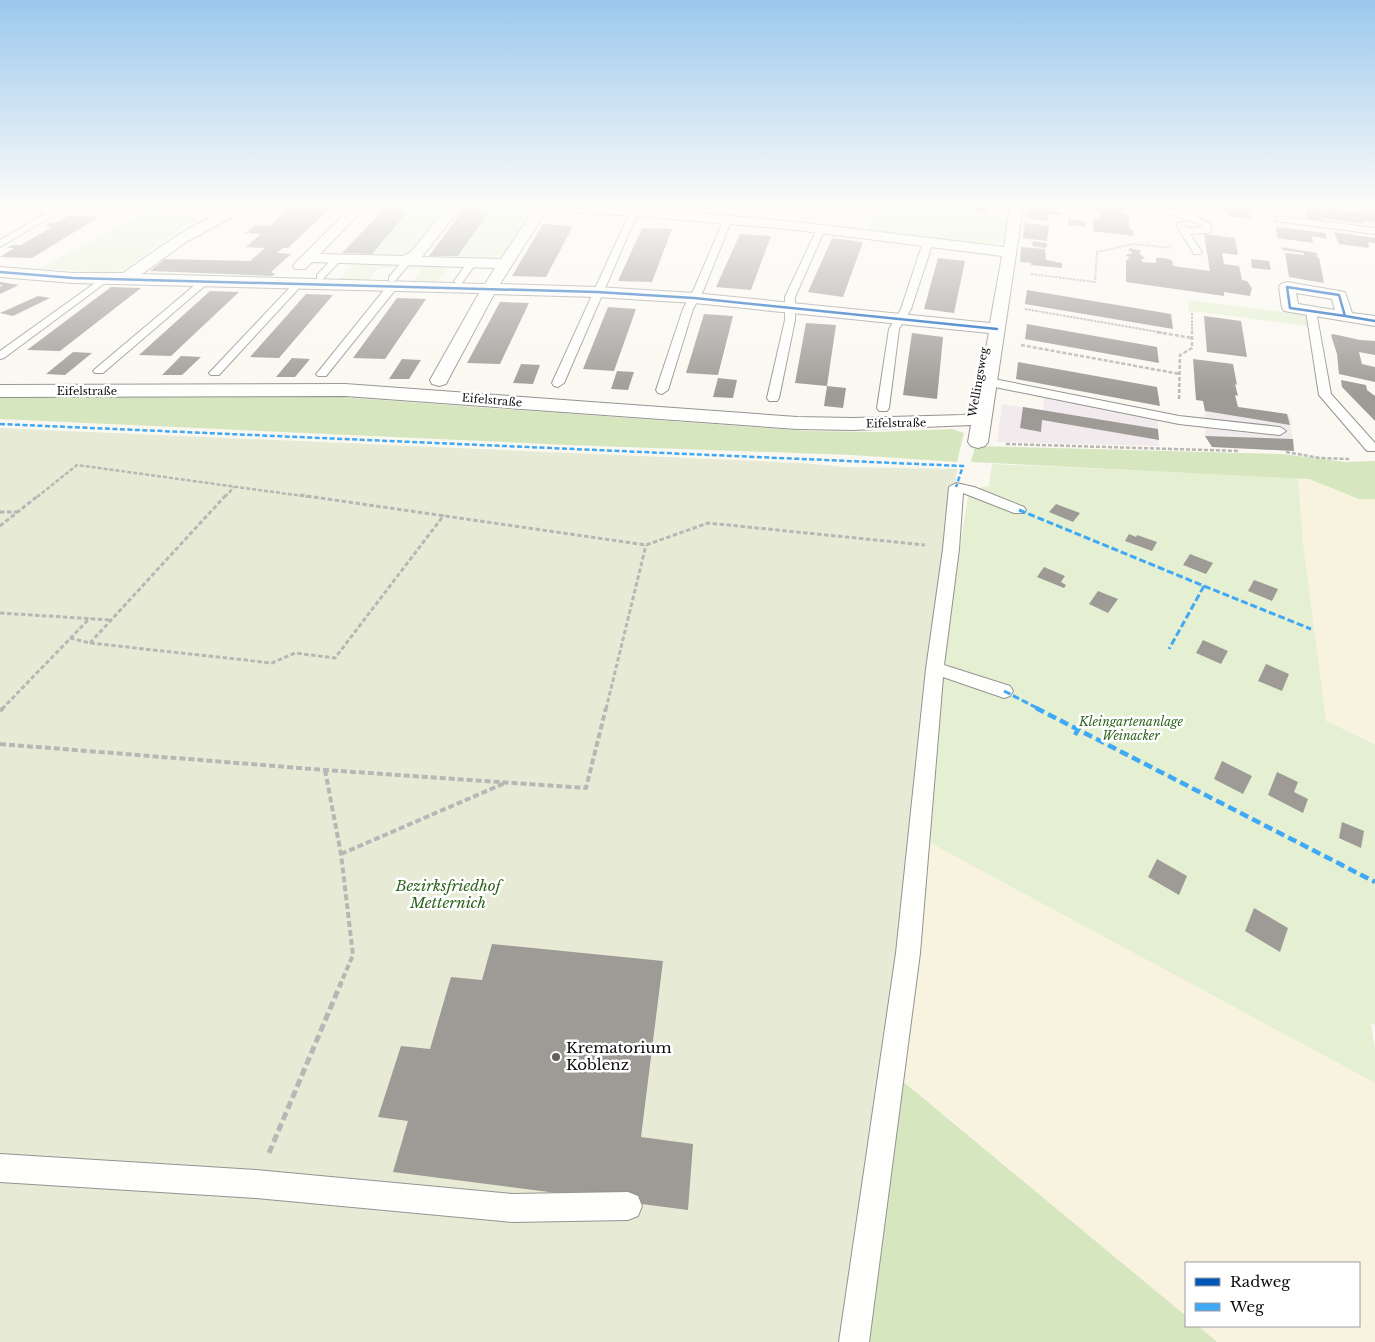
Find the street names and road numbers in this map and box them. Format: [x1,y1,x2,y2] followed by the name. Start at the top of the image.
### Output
[965,346,991,419] street label: Wellingsweg
[57,384,117,398] street label: Eifelstraße
[461,390,523,410] street label: Eifelstraße
[866,415,926,431] street label: Eifelstraße

